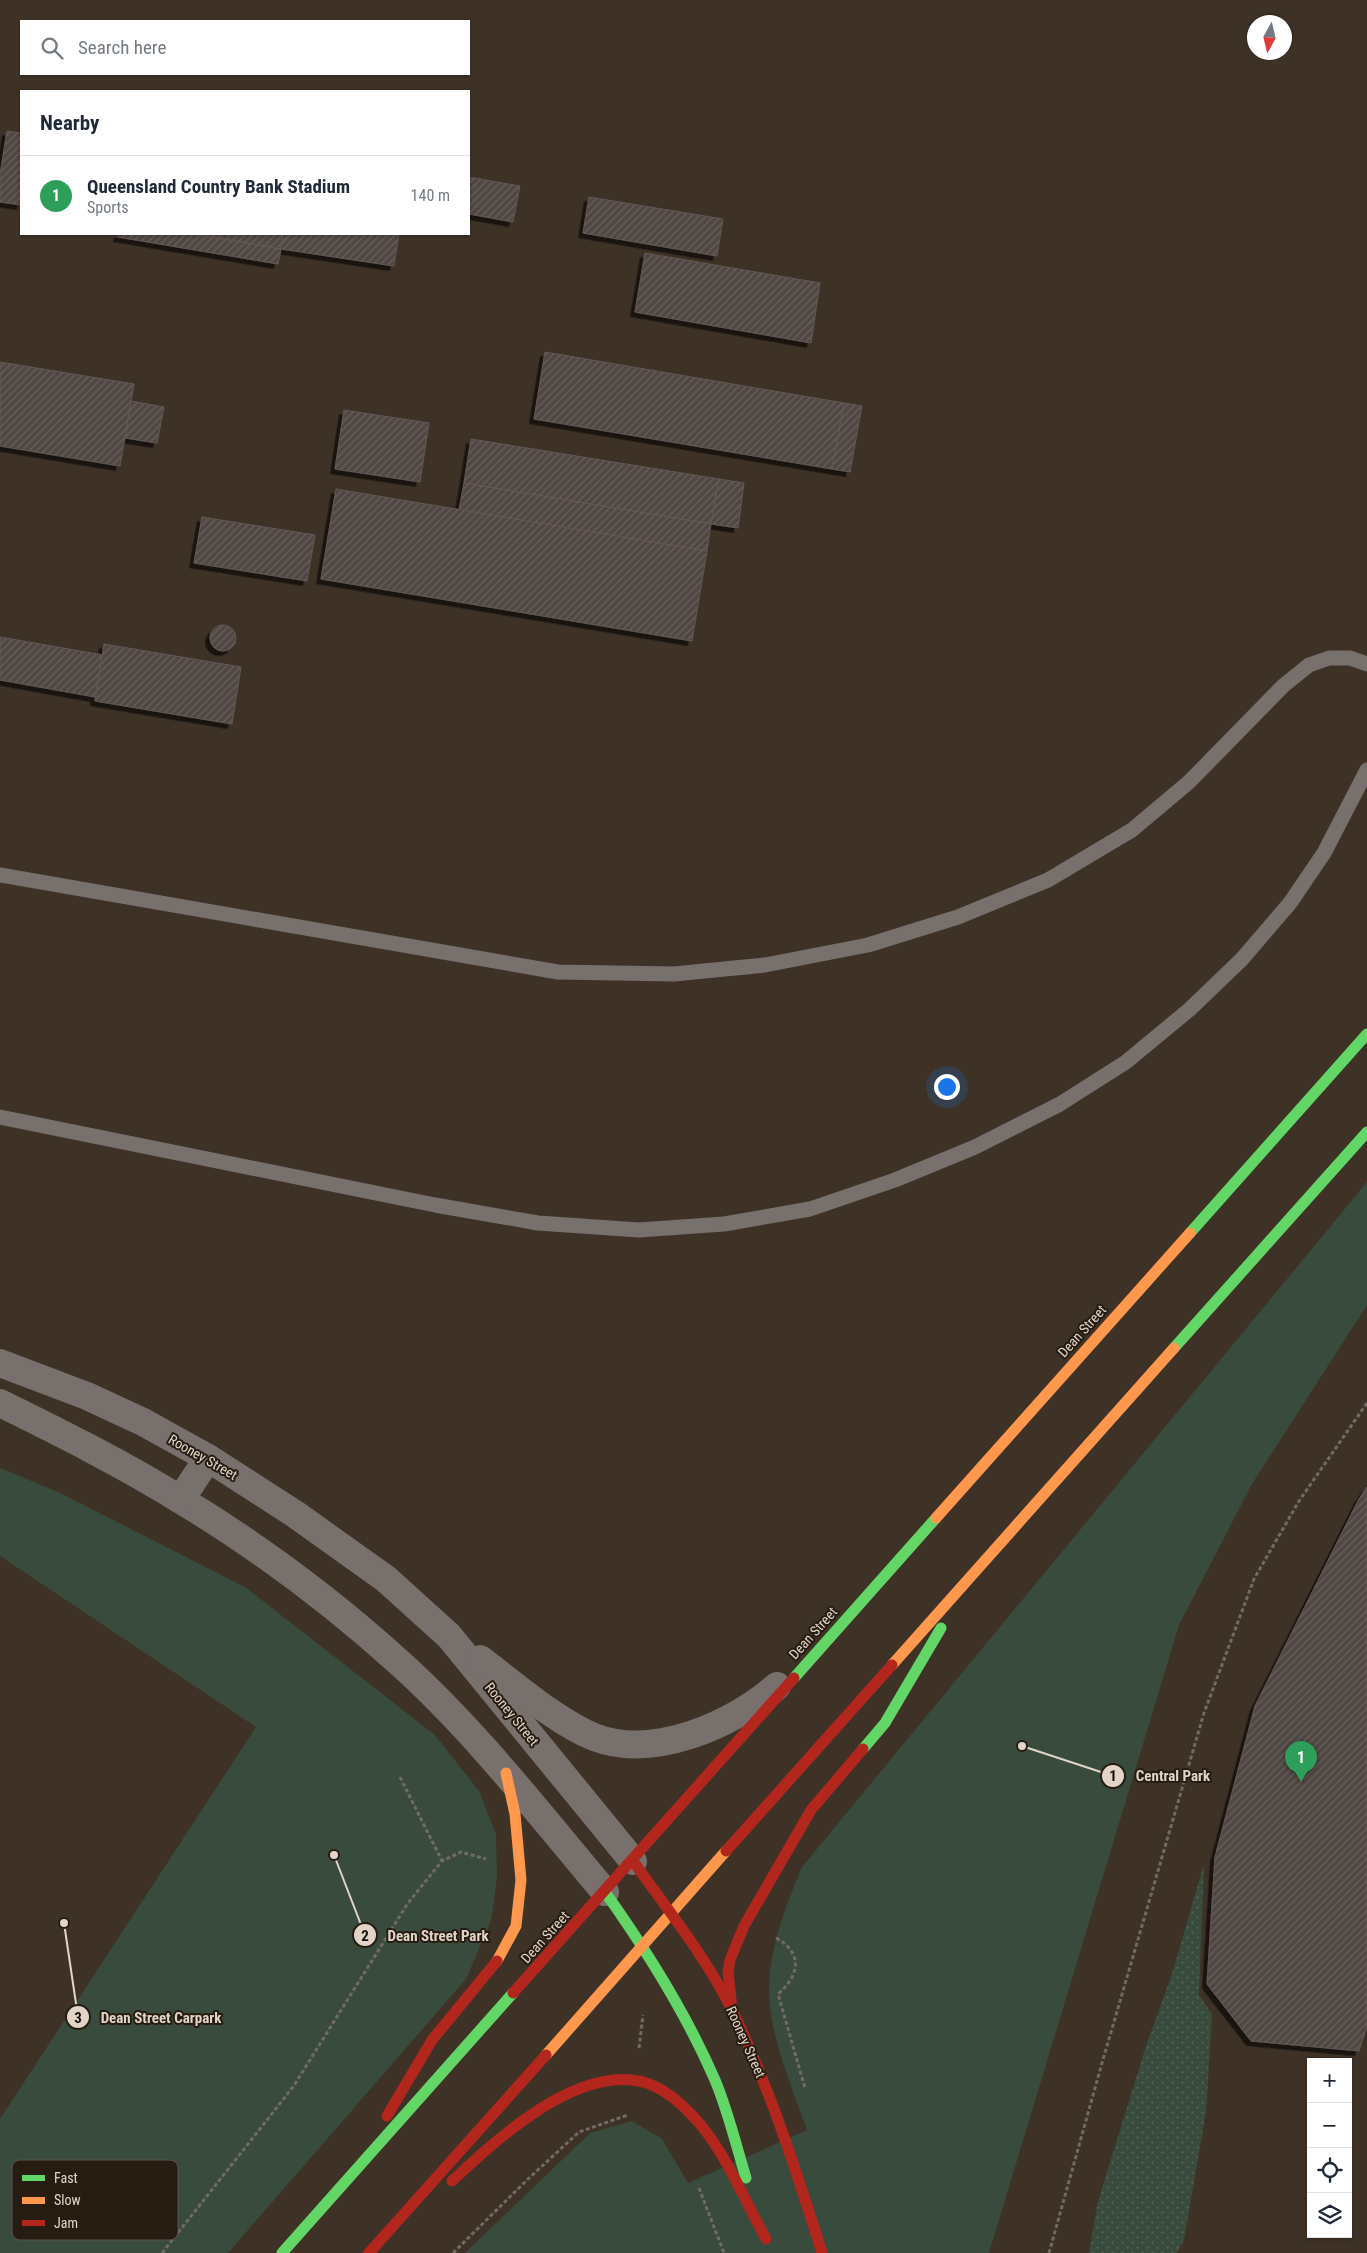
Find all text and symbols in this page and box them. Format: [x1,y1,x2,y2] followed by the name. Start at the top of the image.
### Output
[1247,15,1292,60] north arrow
[20,20,470,75] search box
[38,34,66,62] icon: search
[78,36,166,59] text: Search here
[40,111,99,135] text: Nearby
[87,175,350,198] text: Queensland Country Bank Stadium
[52,186,60,205] text: 1
[411,186,450,205] text: 140 m
[87,198,129,217] text: Sports
[934,1074,960,1100] your location
[1055,1302,1109,1360] street label: Dean Street
[166,1431,240,1483] street label: Rooney Street
[786,1604,840,1662] street label: Dean Street
[482,1679,542,1749] street label: Rooney Street
[1285,1741,1317,1782] pin: 1
[1101,1761,1220,1791] callout: Central Park
[1109,1767,1117,1785] text: 1
[1136,1767,1211,1785] text: Central Park
[518,1908,572,1966] street label: Dean Street
[352,1920,499,1950] callout: Dean Street Park
[361,1927,369,1945] text: 2
[387,1927,489,1945] text: Dean Street Park
[65,2002,231,2032] callout: Dean Street Carpark
[723,2004,769,2080] street label: Rooney Street
[74,2009,82,2027] text: 3
[101,2009,222,2027] text: Dean Street Carpark
[1307,2058,1352,2238] map controls
[1307,2058,1352,2103] button: +
[1307,2103,1352,2148] button: −
[1307,2148,1352,2193] button: locate
[12,2160,178,2240] legend
[54,2170,78,2186] text: Fast
[54,2192,81,2208] text: Slow
[1307,2193,1352,2238] button: layers
[54,2215,78,2231] text: Jam

